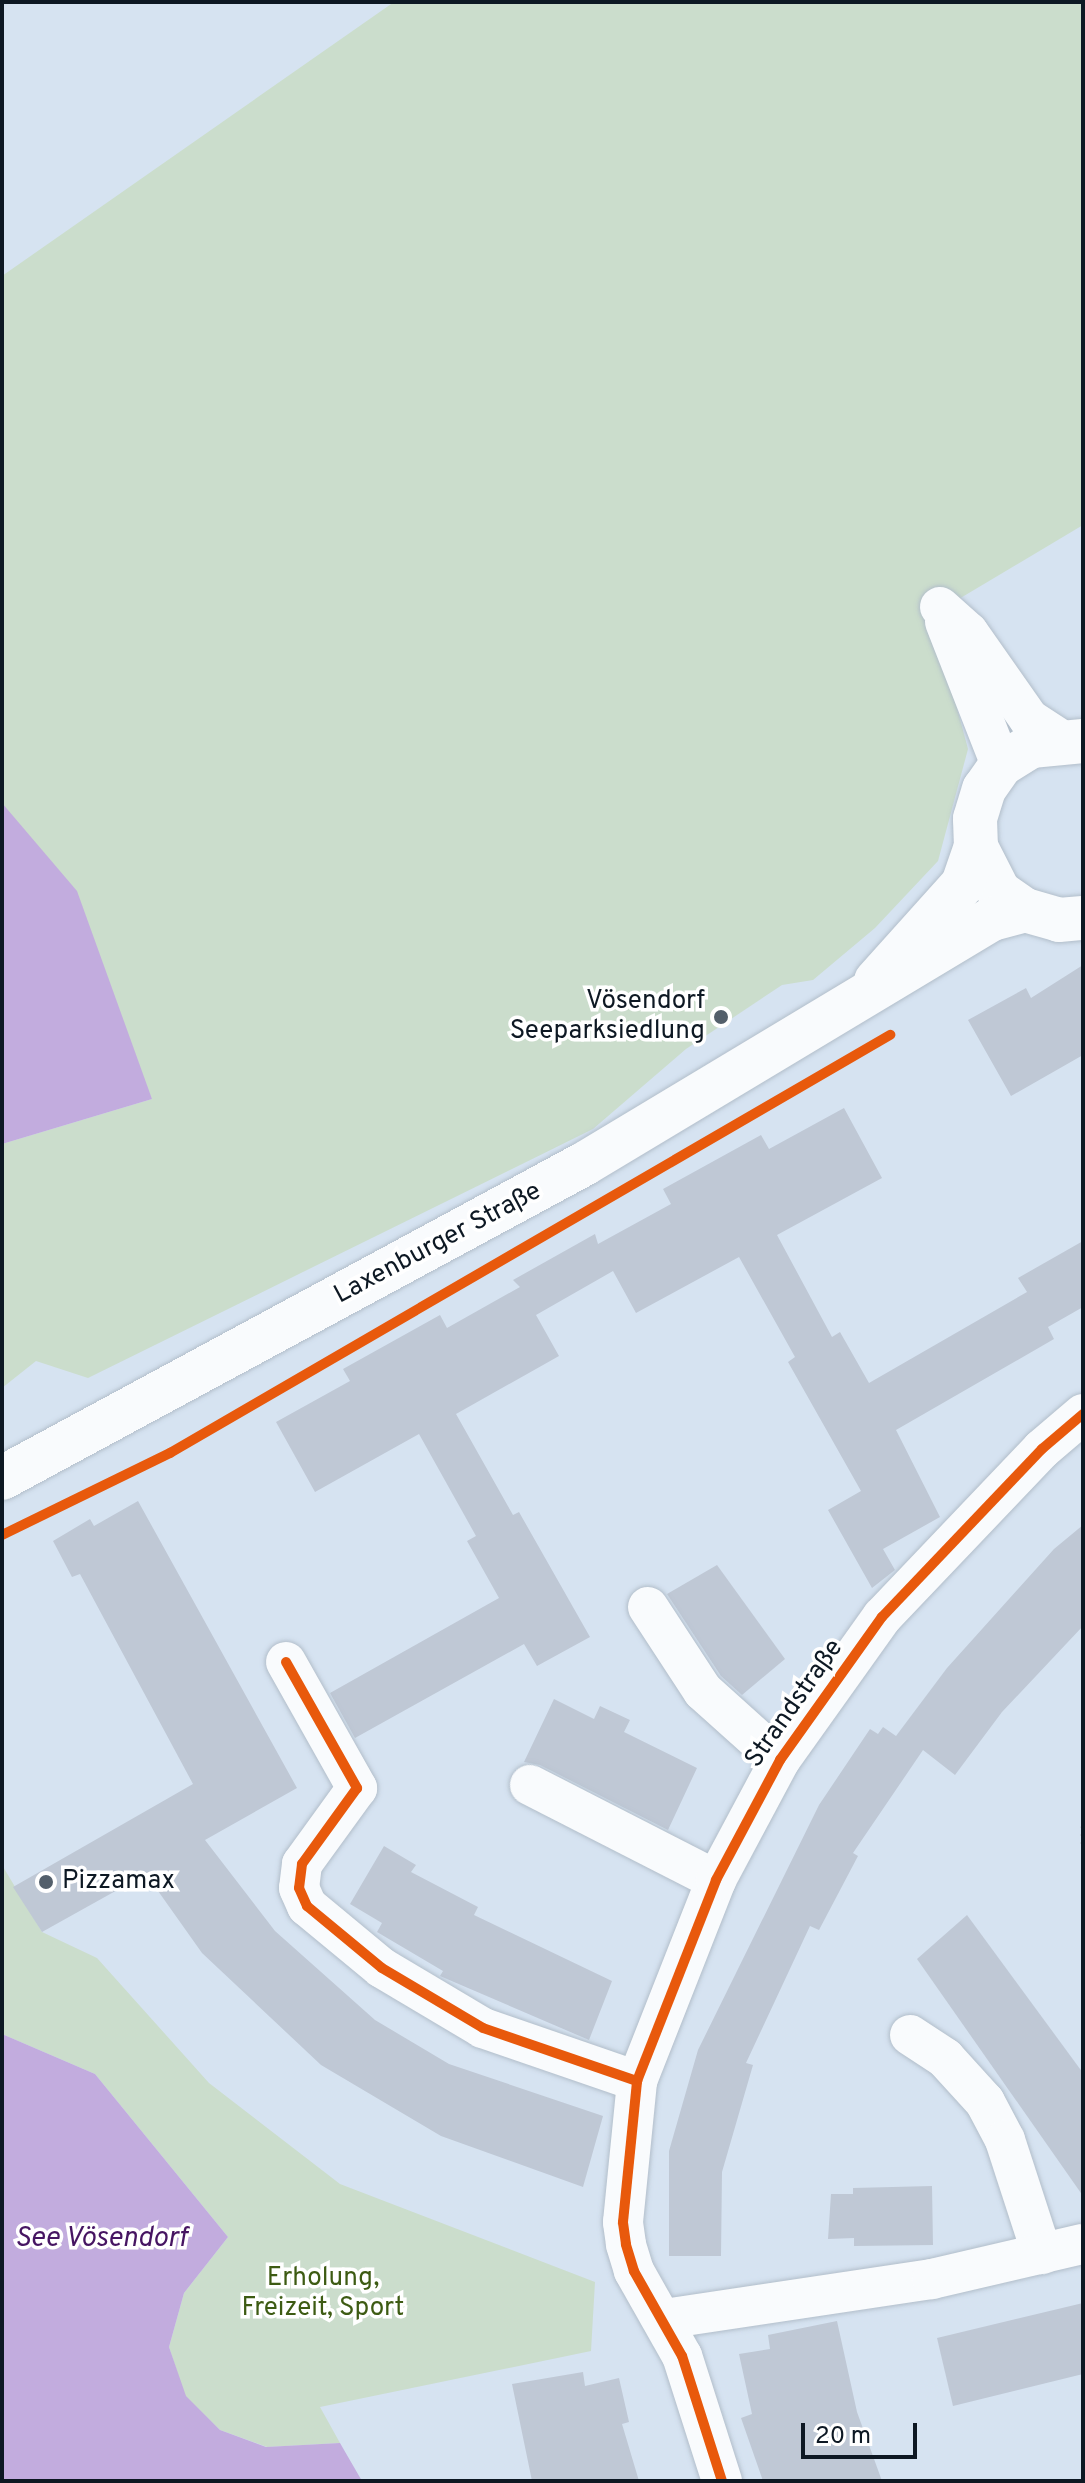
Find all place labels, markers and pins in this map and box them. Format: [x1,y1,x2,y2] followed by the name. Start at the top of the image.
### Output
[510,986,705,1048] place label: Vösendorf Seeparksiedlung
[712,1008,730,1026] marker: Vösendorf Seeparksiedlung
[62,1866,175,1898] place label: Pizzamax
[37,1873,55,1891] marker: Pizzamax

